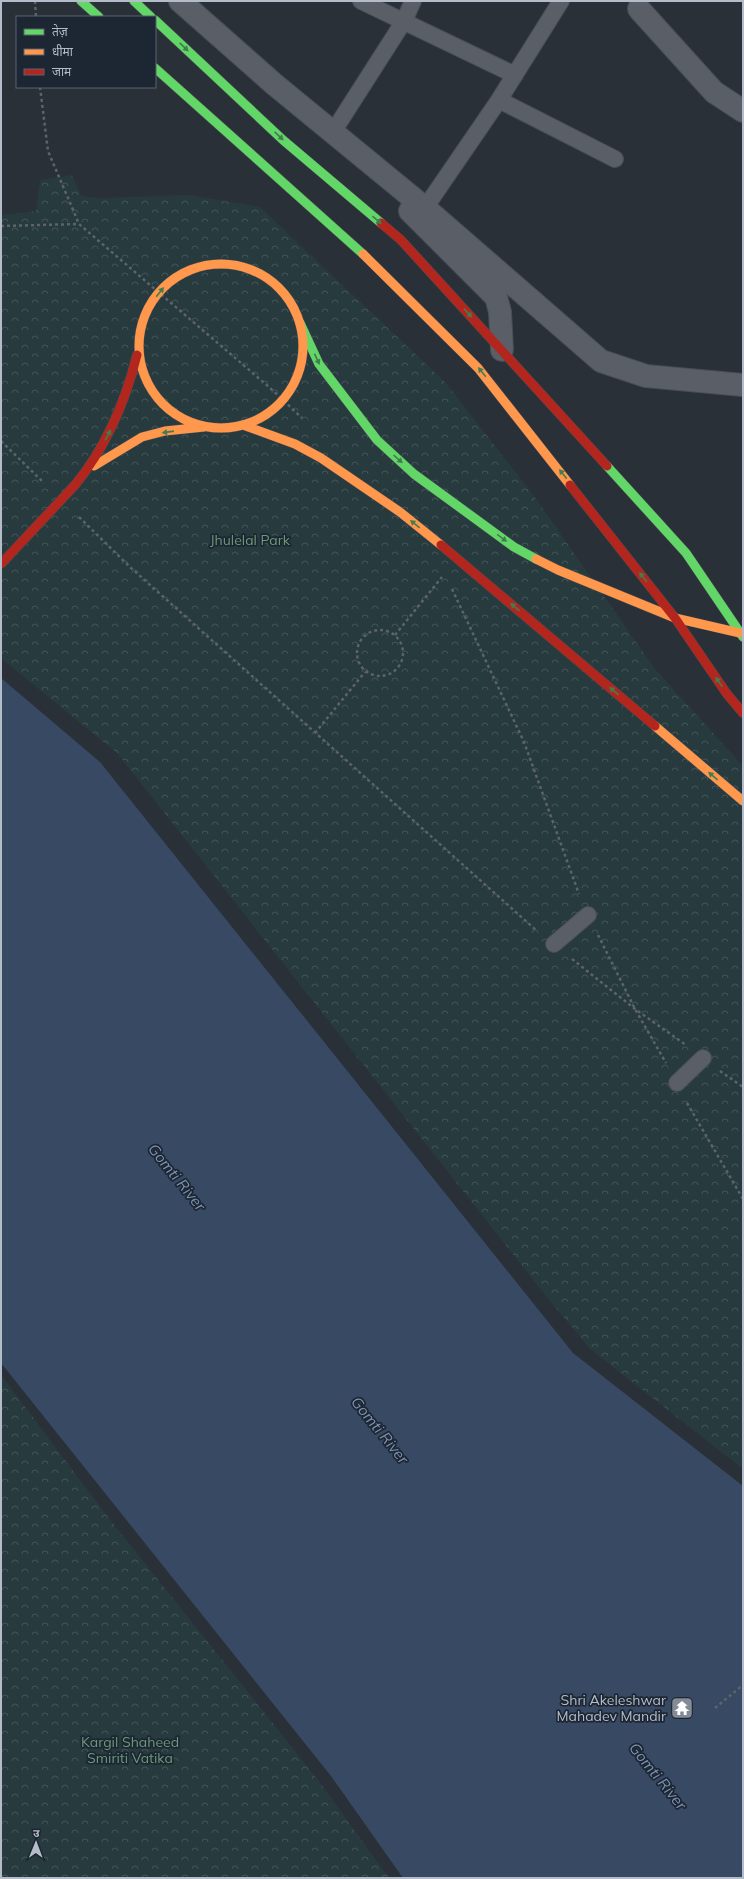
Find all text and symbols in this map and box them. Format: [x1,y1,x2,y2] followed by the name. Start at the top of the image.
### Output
[16,16,156,88] legend
[52,24,69,39] text: तेज़
[179,42,188,51] one-way arrow
[52,44,74,59] text: धीमा
[52,64,72,79] text: जाम
[273,131,284,140] one-way arrow
[372,216,383,225] one-way arrow
[155,287,164,298] one-way arrow
[463,308,473,318] one-way arrow
[314,353,320,364] one-way arrow
[478,367,487,378] one-way arrow
[105,429,112,441] one-way arrow
[162,429,174,435] one-way arrow
[393,455,403,464] one-way arrow
[559,469,567,480] one-way arrow
[410,520,421,528] one-way arrow
[210,531,291,549] park label: Jhulelal Park
[496,534,507,542] one-way arrow
[638,571,647,582] one-way arrow
[510,603,520,612] one-way arrow
[715,677,723,688] one-way arrow
[609,687,620,696] one-way arrow
[708,771,719,780] one-way arrow
[144,1140,210,1215] water label: Gomti River
[347,1393,413,1468] water label: Gomti River
[557,1691,667,1725] place label: Shri Akeleshwar Mahadev Mandir
[669,1695,695,1721] temple icon: Shri Akeleshwar Mahadev Mandir
[81,1733,179,1767] park label: Kargil Shaheed Smiriti Vatika
[625,1739,691,1814] water label: Gomti River
[16,1823,56,1863] north arrow
[33,1826,40,1840] text: उ

